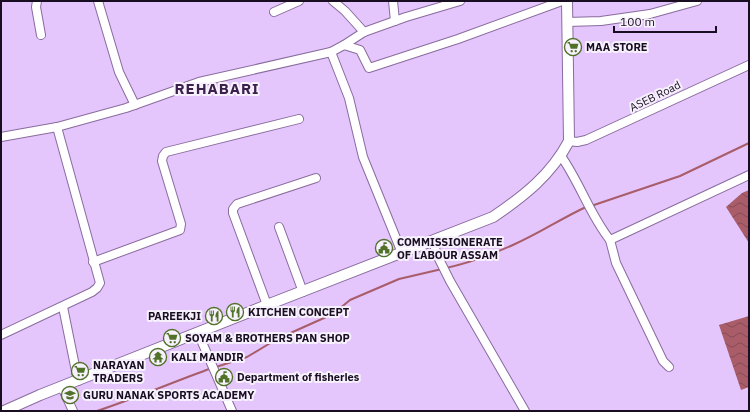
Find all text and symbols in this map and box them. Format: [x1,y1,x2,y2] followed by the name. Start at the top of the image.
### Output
[614,8,716,34] scale bar
[620,14,655,29] text: 100 m
[563,37,583,57] supermarket icon: MAA STORE
[586,40,648,54] place label: MAA STORE
[627,78,683,114] street label: ASEB Road
[175,79,260,98] district label: REHABARI
[397,235,503,262] place label: COMMISSIONERATE OF LABOUR ASSAM
[374,238,394,258] public building icon: COMMISSIONERATE OF LABOUR ASSAM
[225,302,245,322] restaurant icon: KITCHEN CONCEPT
[248,305,350,319] place label: KITCHEN CONCEPT
[204,306,224,326] restaurant icon: PAREEKJI
[148,309,201,323] place label: PAREEKJI
[162,328,182,348] supermarket icon: SOYAM & BROTHERS PAN SHOP
[185,331,350,345] place label: SOYAM & BROTHERS PAN SHOP
[148,347,168,367] temple icon: KALI MANDIR
[171,350,244,364] place label: KALI MANDIR
[93,358,145,385] place label: NARAYAN TRADERS
[70,361,90,381] supermarket icon: NARAYAN TRADERS
[214,367,234,387] public building icon: Department of fisheries
[237,370,360,384] place label: Department of fisheries
[60,385,80,405] school or university icon: GURU NANAK SPORTS ACADEMY
[83,388,255,402] place label: GURU NANAK SPORTS ACADEMY

